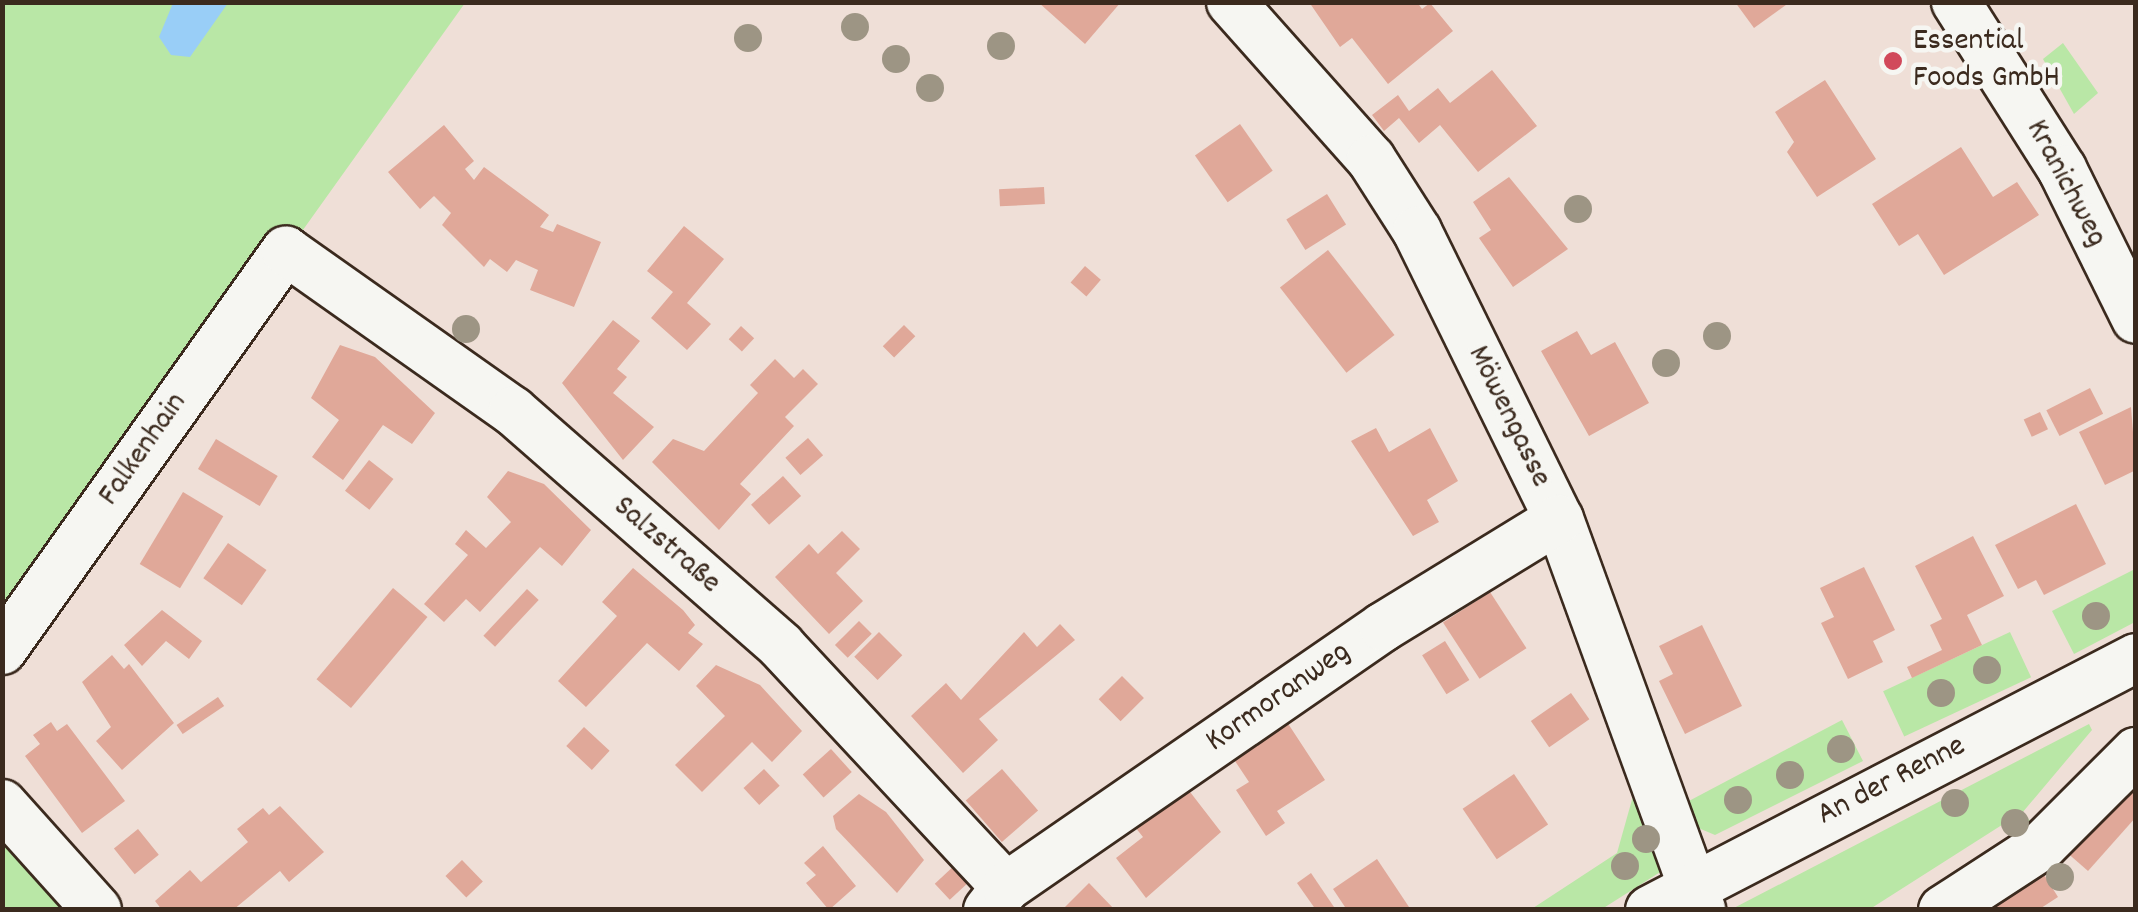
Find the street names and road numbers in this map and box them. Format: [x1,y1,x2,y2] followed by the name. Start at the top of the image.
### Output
[2016,114,2114,254] street label: Kranichweg
[1457,340,1559,494] street label: Möwengasse
[91,386,197,514] street label: Falkenhain
[604,489,728,603] street label: Salzstraße
[1199,634,1359,762] street label: Kormoranweg
[1811,728,1973,836] street label: An der Renne

